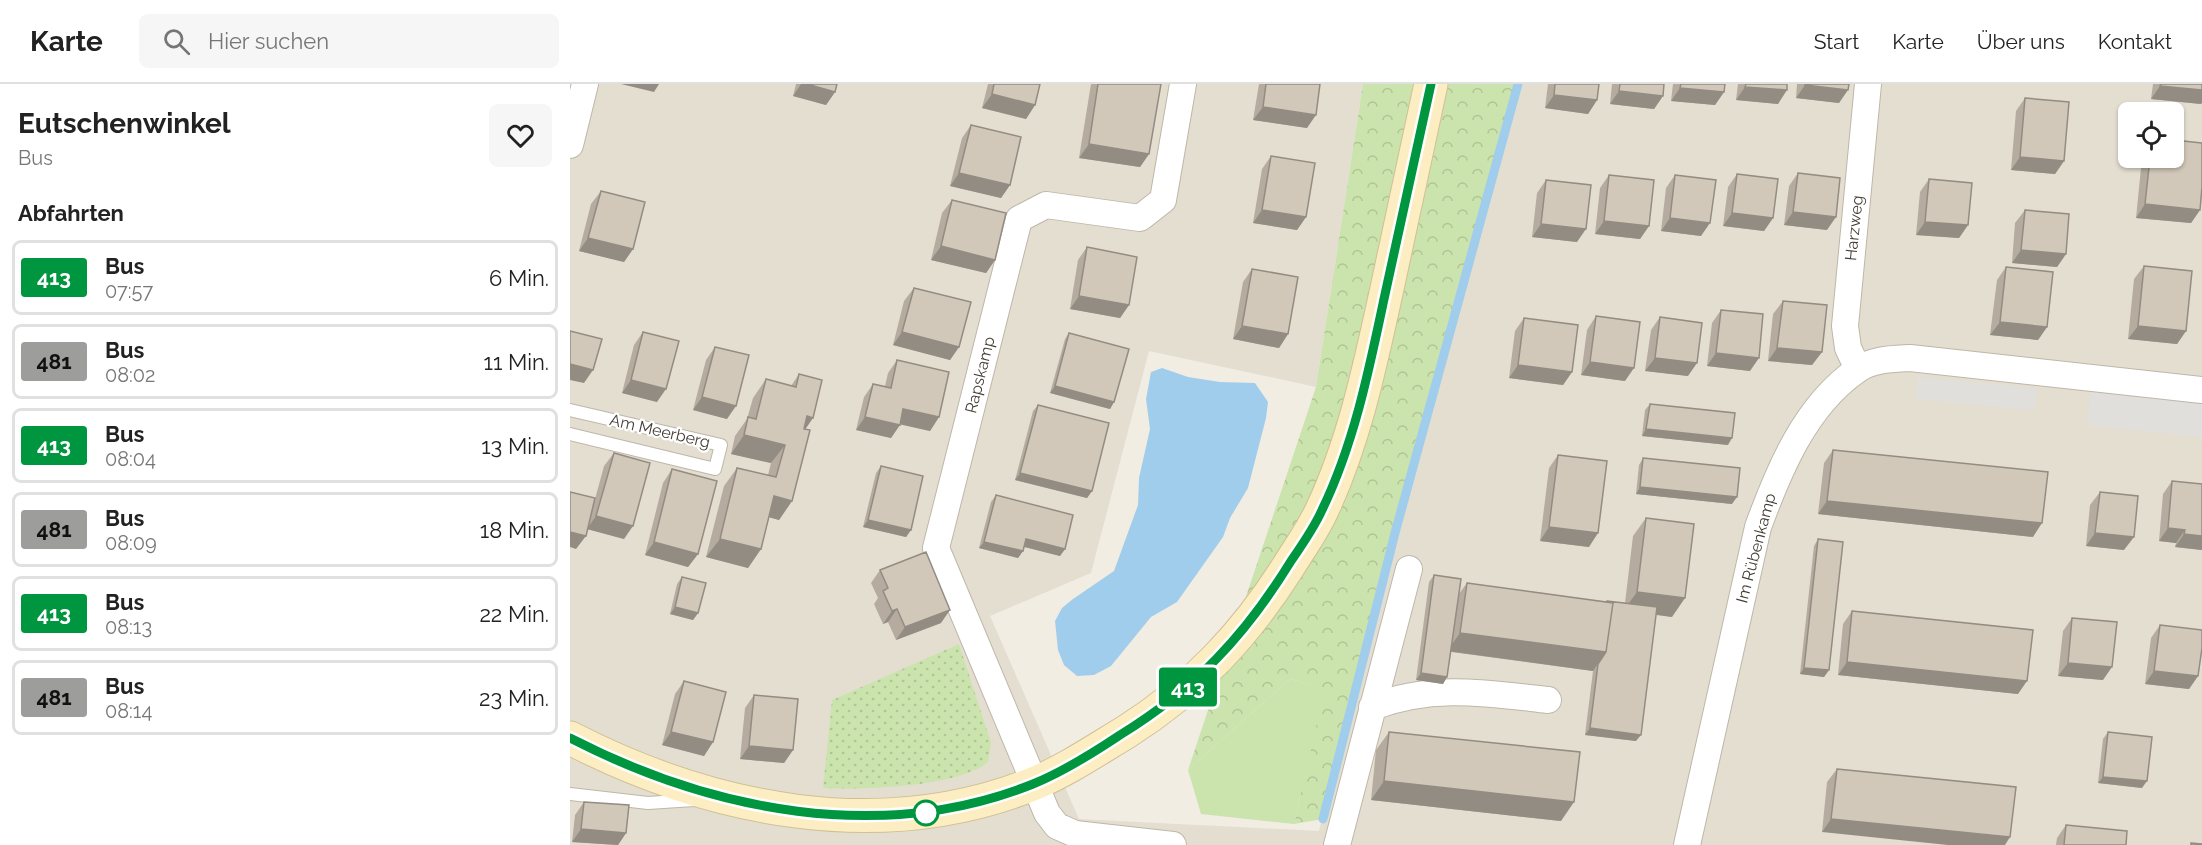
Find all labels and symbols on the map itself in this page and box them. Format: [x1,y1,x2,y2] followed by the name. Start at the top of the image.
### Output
[1841,194,1867,262] street label: Harzweg
[961,335,999,415] street label: Rapskamp
[608,410,712,452] street label: Am Meerberg
[1732,491,1780,605] street label: Im Rübenkamp
[1154,668,1222,706] line badge: 413
[913,800,939,826] unlabelled marker

